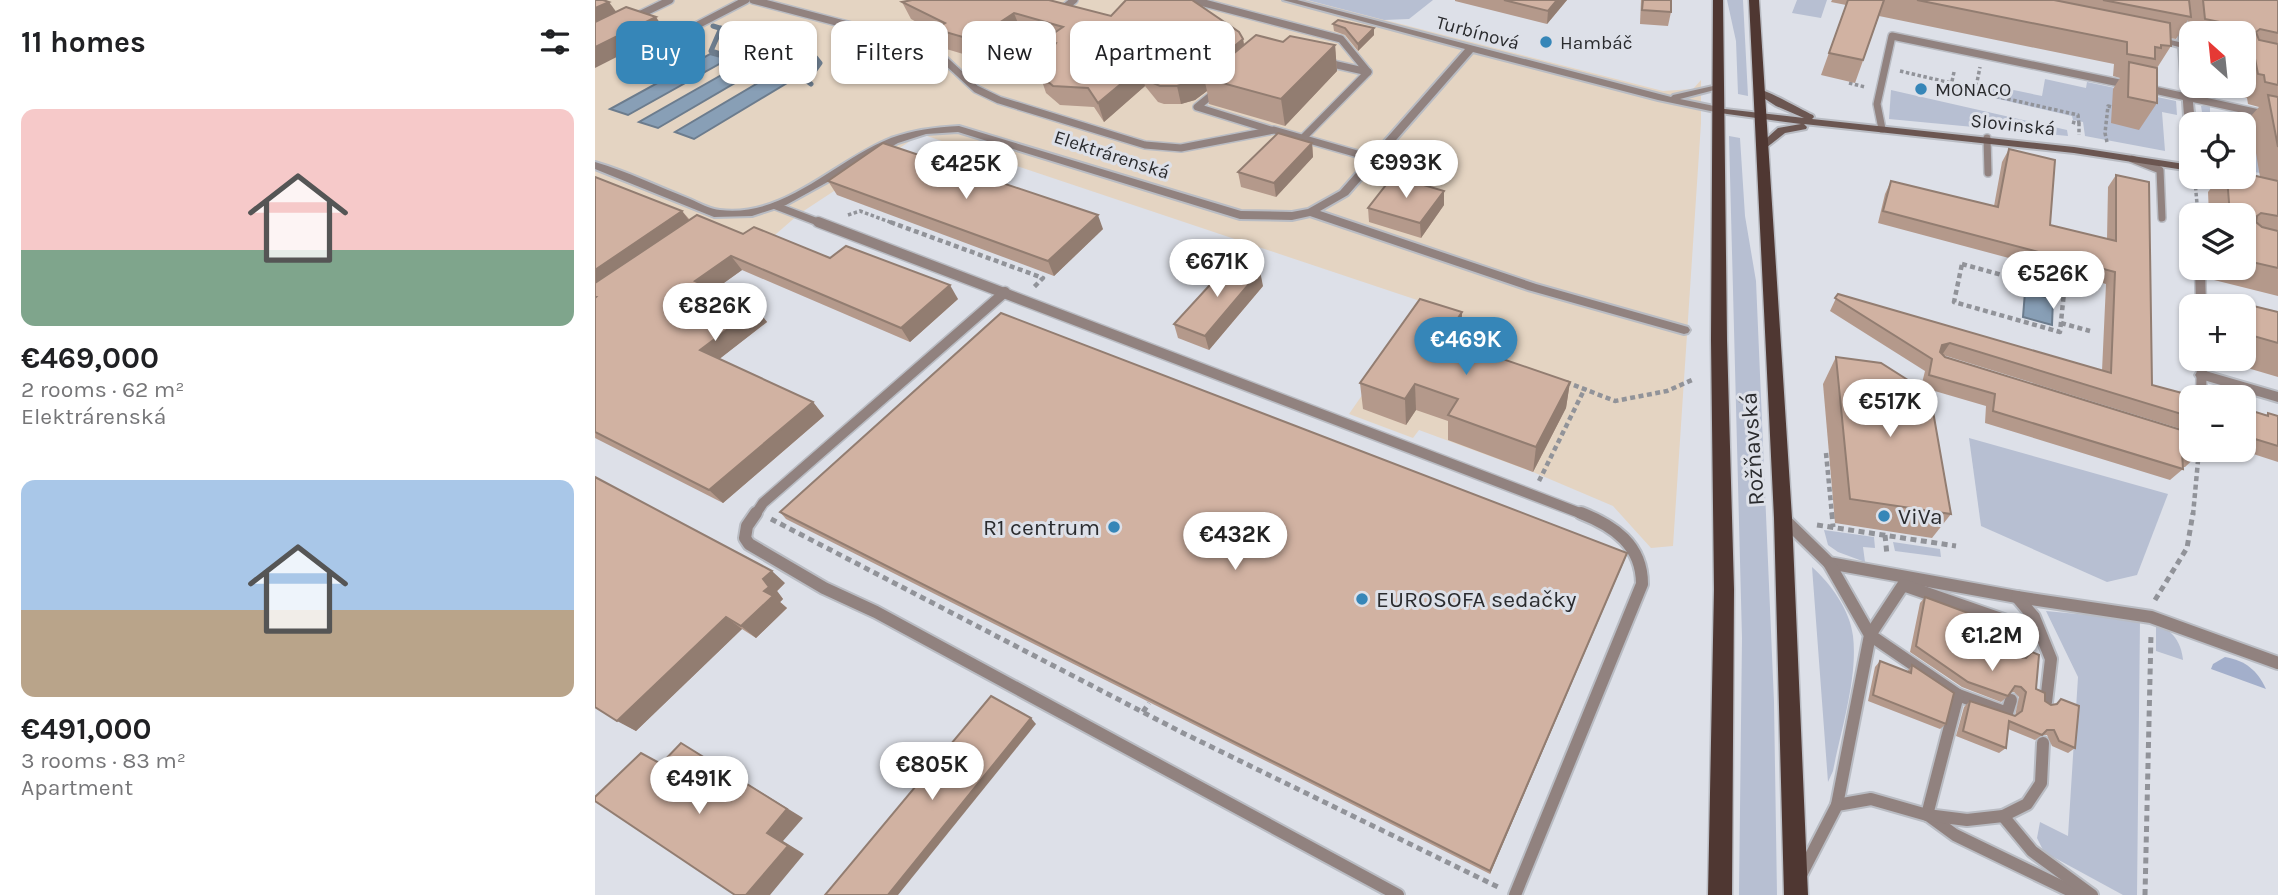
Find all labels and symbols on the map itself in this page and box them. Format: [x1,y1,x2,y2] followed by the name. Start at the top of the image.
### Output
[1434,11,1522,55] street label: Turbínová
[2179,21,2256,98] north arrow
[1560,32,1632,54] place label: Hambáč
[1538,34,1554,50] marker: Hambáč
[1935,79,2011,101] place label: MONACO
[1913,81,1929,97] marker: MONACO
[1969,110,2056,140] street label: Slovinská
[1051,126,1172,184] street label: Elektrárenská
[1357,140,1455,200] pin: €993K
[917,142,1015,201] pin: €425K
[1168,240,1266,299] pin: €671K
[2004,252,2102,311] pin: €526K
[666,284,764,343] pin: €826K
[1417,318,1515,377] pin: €469K
[1841,380,1939,439] pin: €517K
[1735,391,1770,506] street label: Rožňavská
[1898,503,1943,530] place label: ViVa
[1876,508,1892,524] marker: ViVa
[1186,512,1284,572] pin: €432K
[983,514,1100,541] place label: R1 centrum
[1106,519,1122,535] marker: R1 centrum
[1376,586,1577,613] place label: EUROSOFA sedačky
[1354,591,1370,607] marker: EUROSOFA sedačky
[1943,614,2041,673] pin: €1.2M
[883,742,981,802] pin: €805K
[650,756,748,816] pin: €491K

